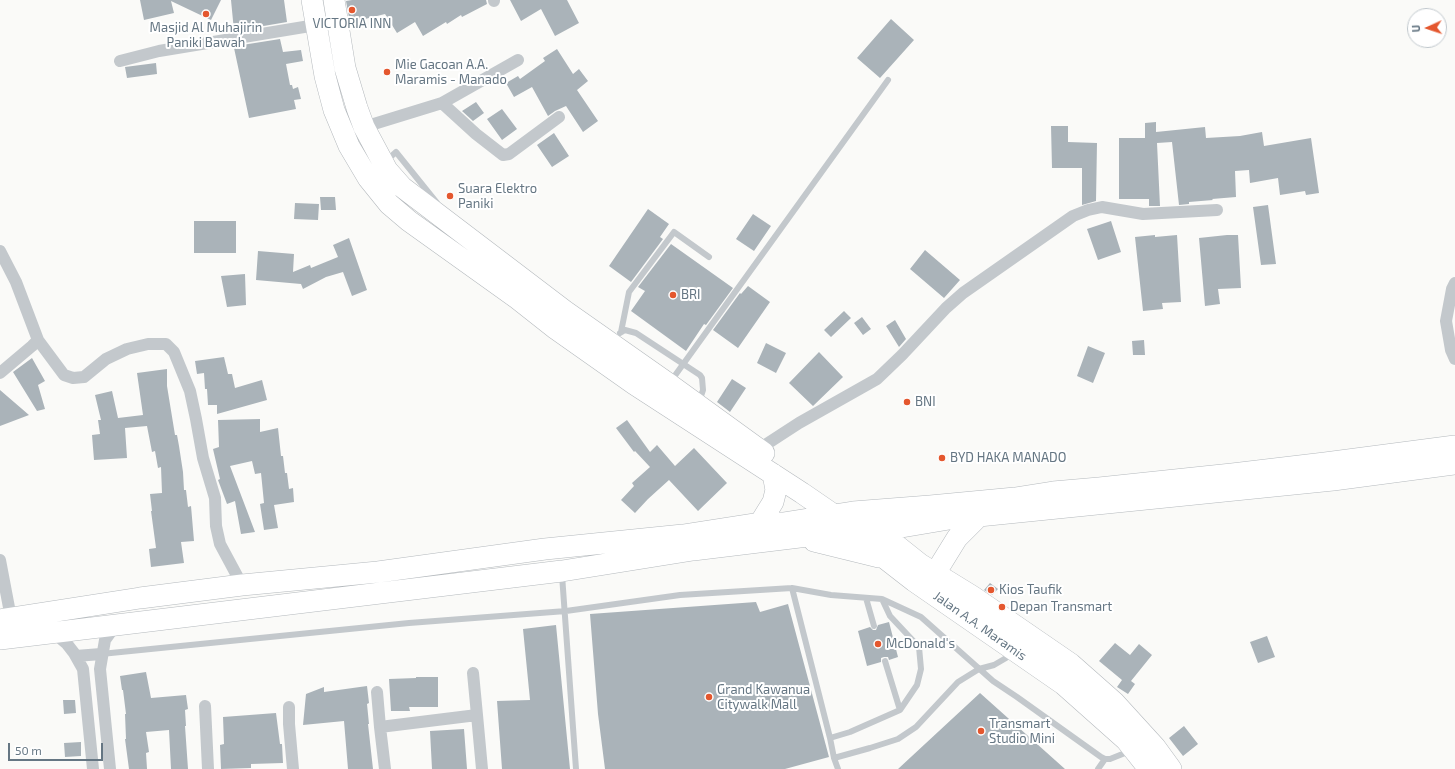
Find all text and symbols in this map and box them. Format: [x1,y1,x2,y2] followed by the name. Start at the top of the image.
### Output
[347,5,357,15] marker: VICTORIA INN
[1407,8,1447,48] north arrow
[201,9,211,19] marker: Masjid Al Muhajirin Paniki Bawah
[313,16,391,32] place label: VICTORIA INN
[150,20,262,51] place label: Masjid Al Muhajirin Paniki Bawah
[1409,25,1422,33] text: U
[395,57,507,88] place label: Mie Gacoan A.A. Maramis - Manado
[382,67,392,77] marker: Mie Gacoan A.A. Maramis - Manado
[458,181,537,212] place label: Suara Elektro Paniki
[445,191,455,201] marker: Suara Elektro Paniki
[681,287,700,303] place label: BRI
[668,290,678,300] marker: BRI
[915,394,936,410] place label: BNI
[902,397,912,407] marker: BNI
[950,450,1066,466] place label: BYD HAKA MANADO
[937,453,947,463] marker: BYD HAKA MANADO
[999,582,1062,598] place label: Kios Taufik
[986,585,996,595] marker: Kios Taufik
[930,588,1030,664] street label: Jalan A.A. Maramis
[1010,599,1112,615] place label: Depan Transmart
[997,602,1007,612] marker: Depan Transmart
[886,636,955,652] place label: McDonald's
[873,639,883,649] marker: McDonald's
[717,682,810,713] place label: Grand Kawanua Citywalk Mall
[704,692,714,702] marker: Grand Kawanua Citywalk Mall
[989,716,1055,747] place label: Transmart Studio Mini
[976,726,986,736] marker: Transmart Studio Mini
[10,735,105,761] scale bar
[15,743,42,757] text: 50 m

